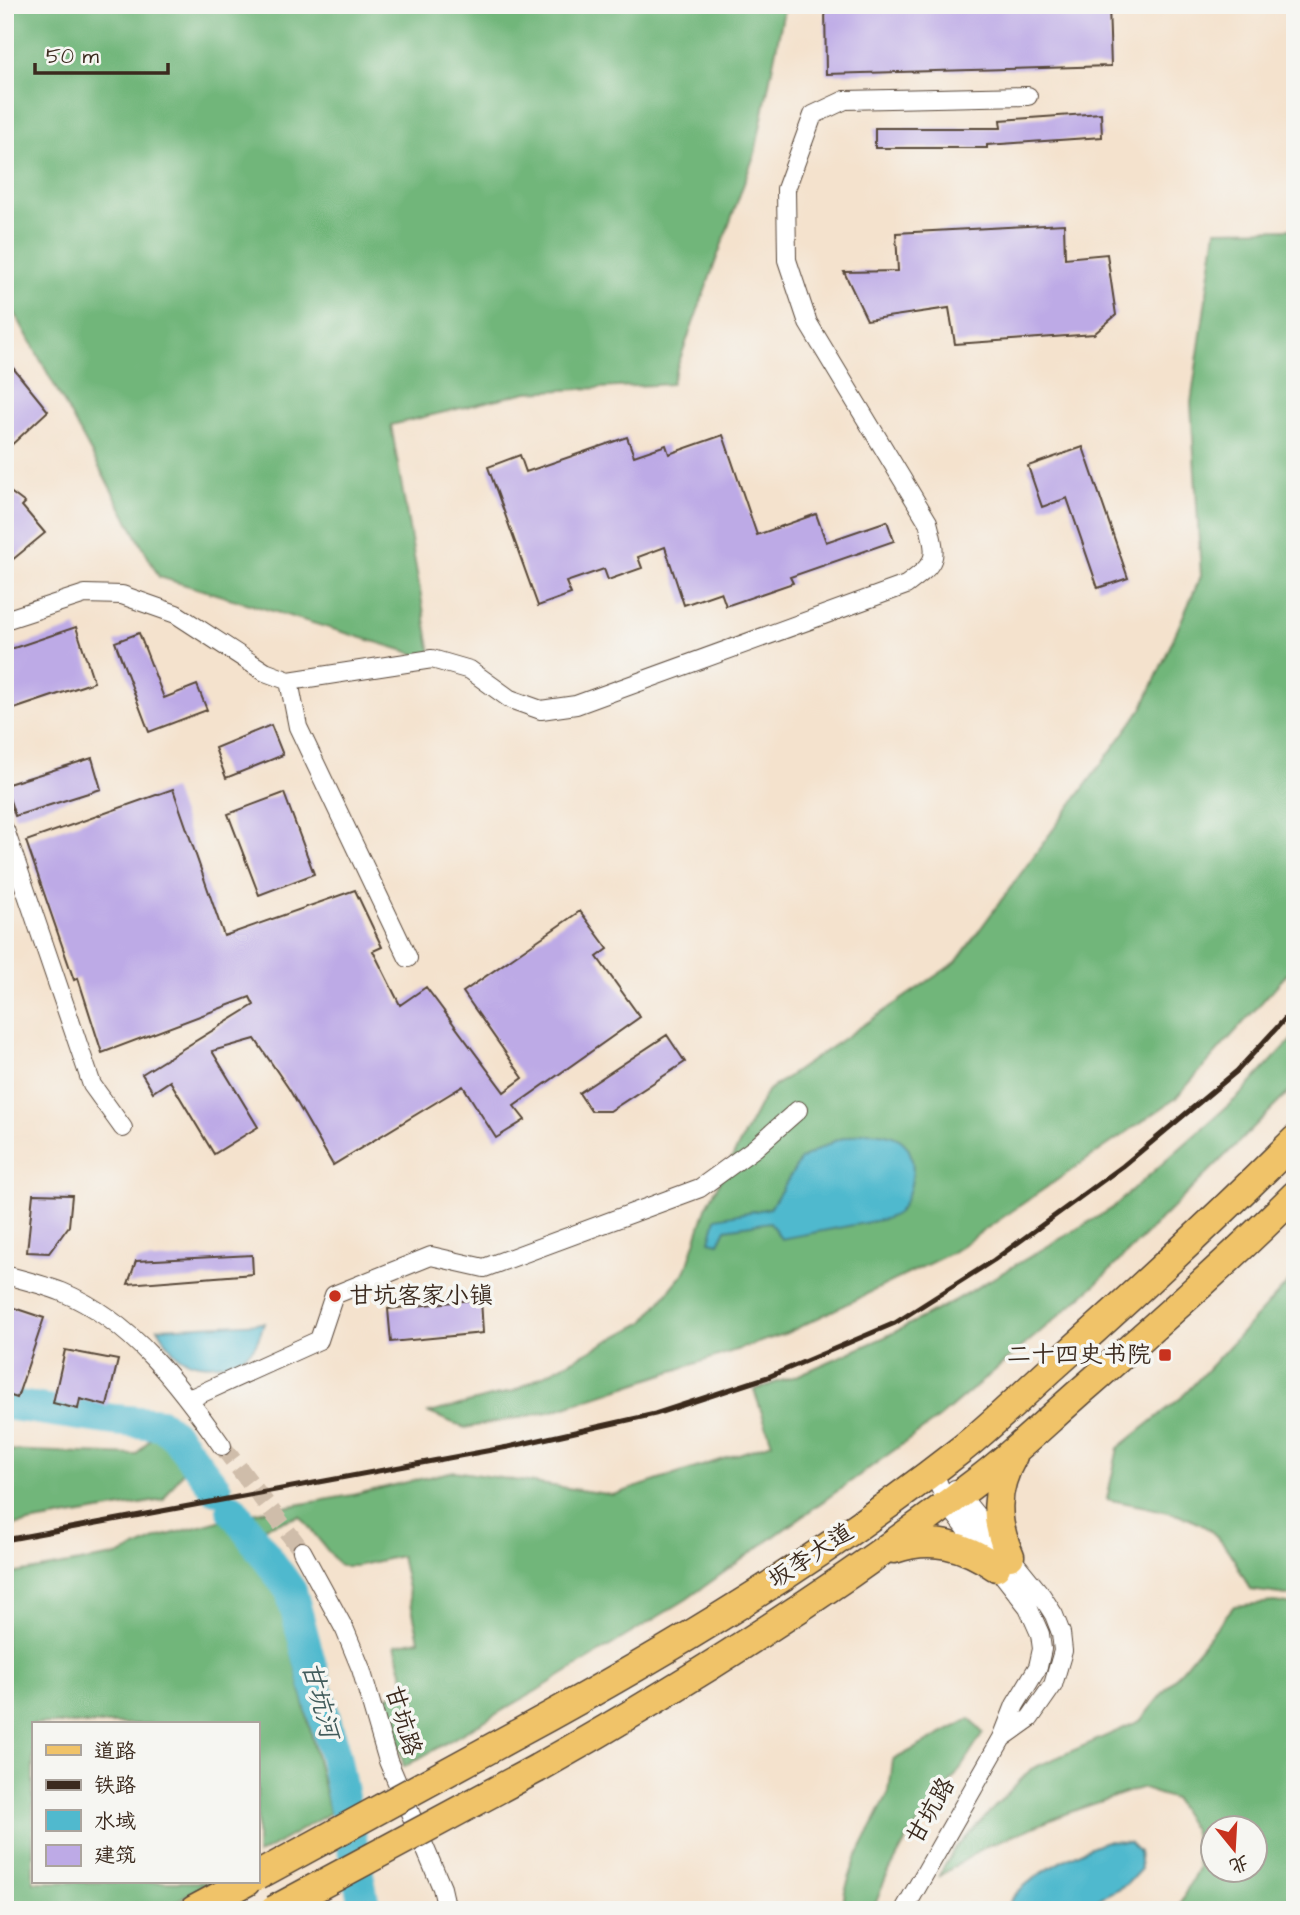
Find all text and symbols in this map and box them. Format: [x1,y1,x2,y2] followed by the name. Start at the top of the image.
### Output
[35,32,168,76] scale bar
[46,42,100,71] text: 50 m
[349,1279,493,1313] place label: 甘坑客家小镇
[327,1288,343,1304] marker: 甘坑客家小镇
[1007,1338,1151,1372] place label: 二十四史书院
[1157,1347,1173,1363] marker: 二十四史书院
[762,1515,860,1597] street label: 坂李大道
[293,1658,349,1746] water label: 甘坑河
[376,1682,430,1760] street label: 甘坑路
[32,1722,259,1884] legend
[94,1737,136,1766] text: 道路
[94,1771,136,1800] text: 铁路
[898,1771,964,1851] street label: 甘坑路
[94,1807,136,1836] text: 水域
[1198,1814,1268,1884] north arrow
[94,1841,136,1870] text: 建筑
[1226,1848,1252,1880] text: 北

